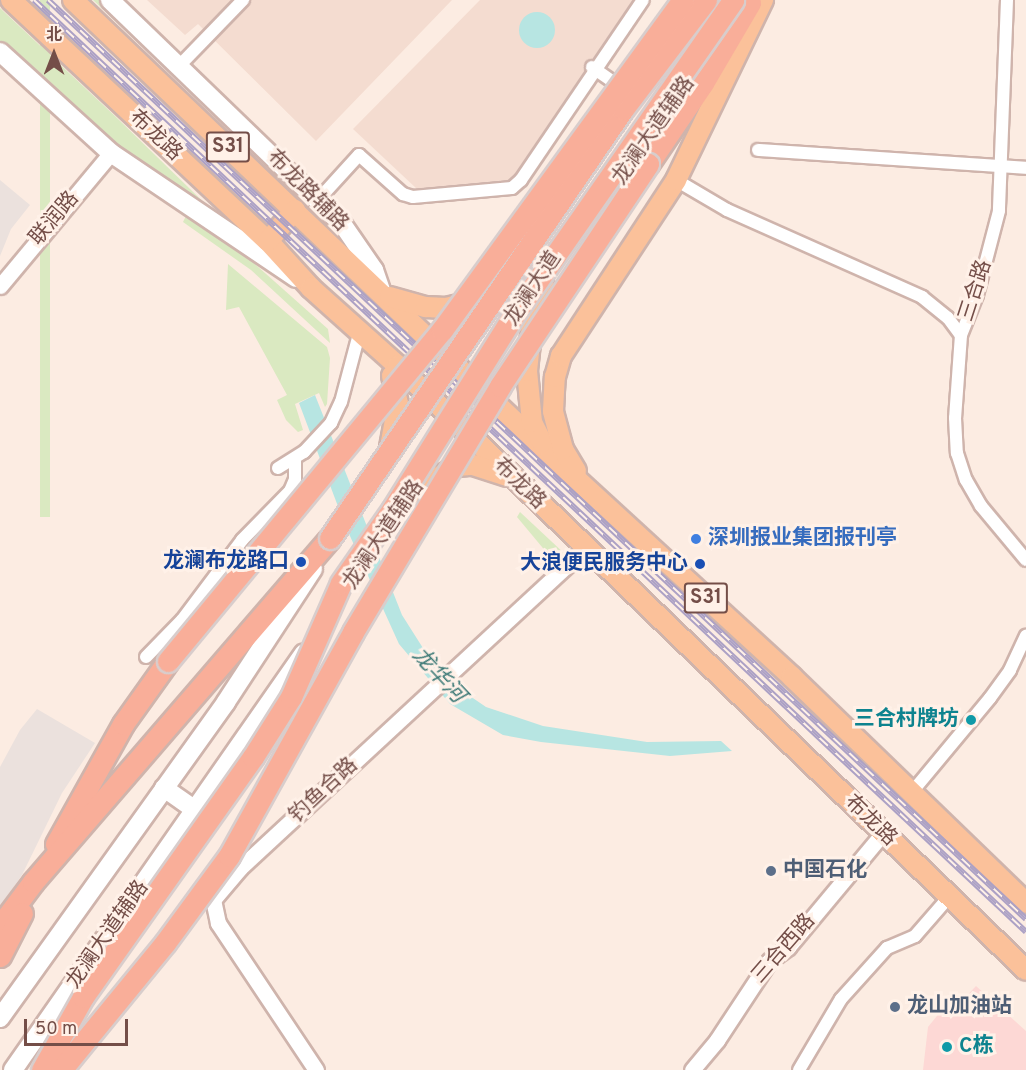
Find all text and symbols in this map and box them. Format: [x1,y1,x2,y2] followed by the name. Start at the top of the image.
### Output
[24,24,84,84] north arrow
[46,26,62,46] text: 北
[608,72,700,190] street label: 龙澜大道辅路
[123,105,187,167] street label: 布龙路
[206,130,250,164] road number: S31
[261,145,353,237] street label: 布龙路辅路
[25,187,85,251] street label: 联润路
[499,247,567,331] street label: 龙澜大道
[954,257,998,325] street label: 三合路
[488,453,550,515] street label: 布龙路
[338,476,430,594] street label: 龙澜大道辅路
[708,526,897,552] place label: 深圳报业集团报刊亭
[689,532,703,546] marker: 深圳报业集团报刊亭
[163,549,289,575] place label: 龙澜布龙路口
[520,551,688,577] place label: 大浪便民服务中心
[294,555,308,569] marker: 龙澜布龙路口
[693,557,707,571] marker: 大浪便民服务中心
[684,581,728,615] road number: S31
[406,643,470,709] water label: 龙华河
[854,707,959,733] place label: 三合村牌坊
[964,713,978,727] marker: 三合村牌坊
[285,753,363,829] street label: 钓鱼合路
[839,790,901,852] street label: 布龙路
[783,858,867,884] place label: 中国石化
[764,864,778,878] marker: 中国石化
[62,876,154,994] street label: 龙澜大道辅路
[747,909,821,989] street label: 三合西路
[907,994,1012,1020] place label: 龙山加油站
[888,1000,902,1014] marker: 龙山加油站
[27,1007,130,1045] scale bar
[35,1018,77,1041] text: 50 m
[959,1034,993,1060] place label: C栋
[940,1040,954,1054] marker: C栋

